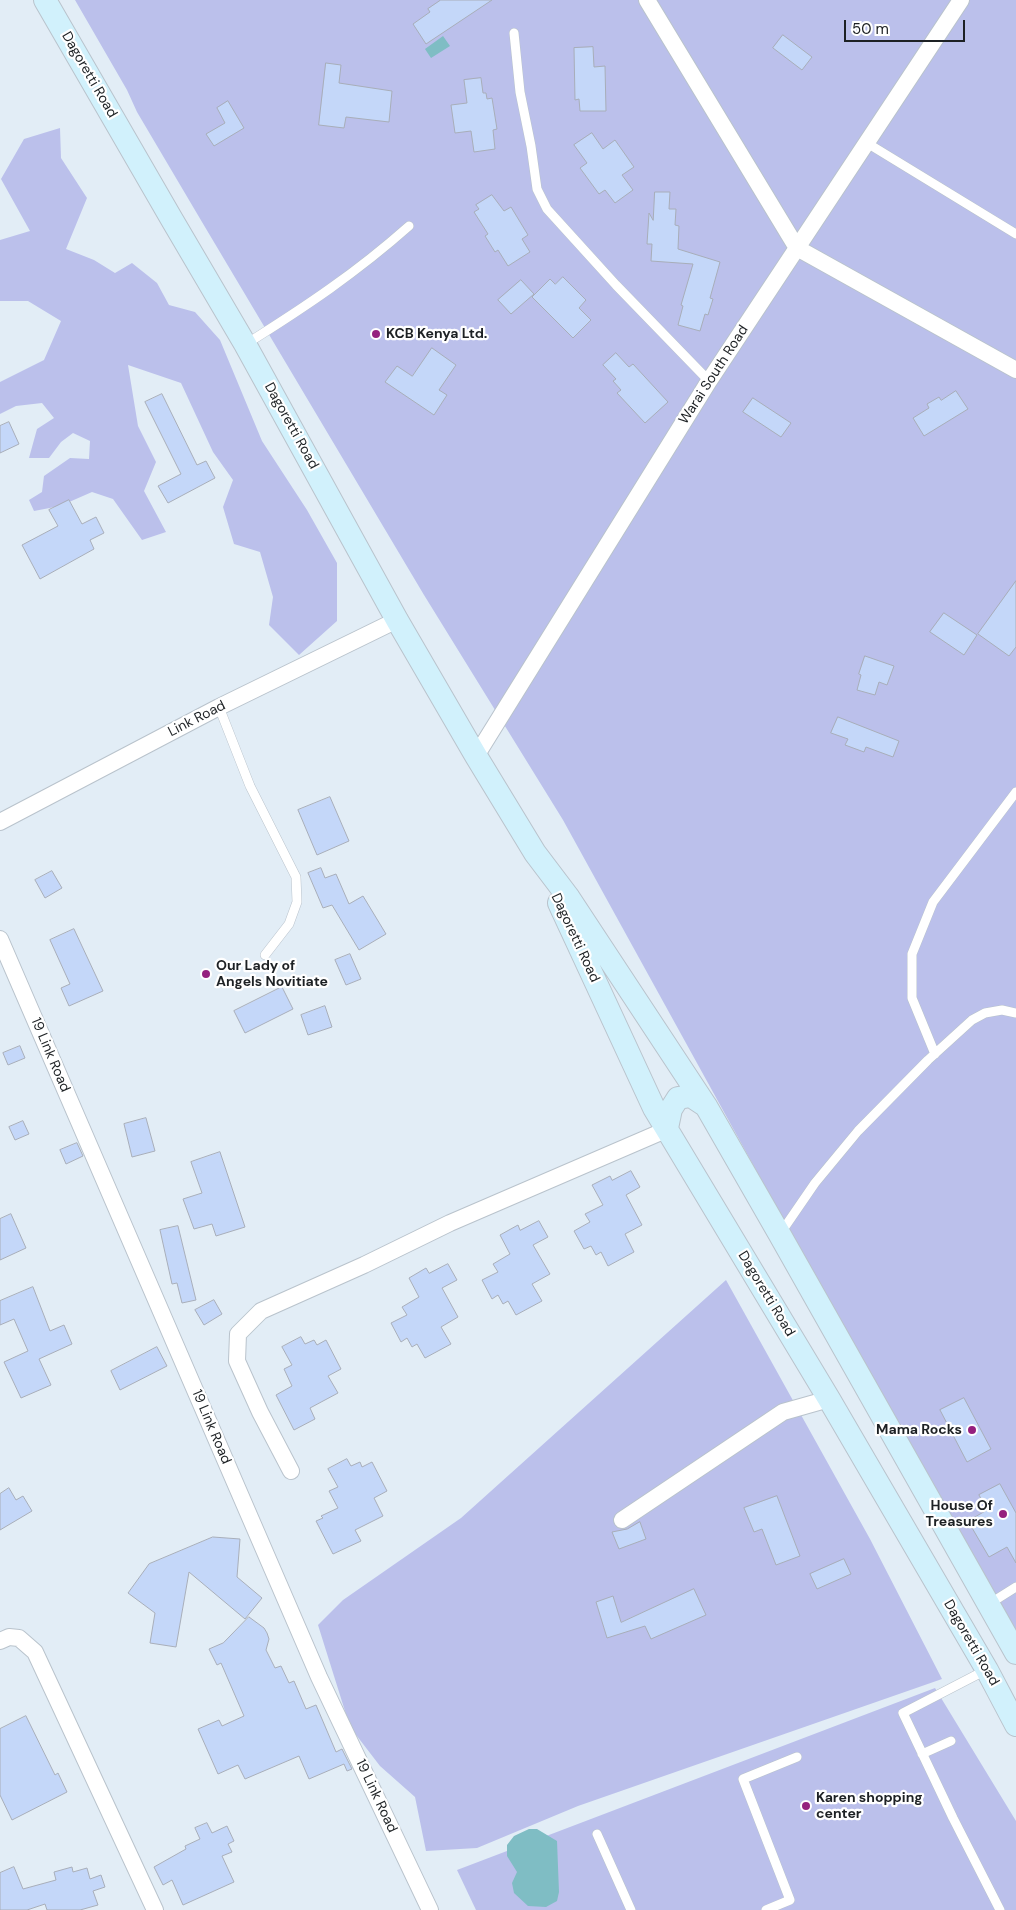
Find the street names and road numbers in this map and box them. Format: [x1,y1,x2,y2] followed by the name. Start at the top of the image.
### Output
[58,29,120,121] street label: Dagoretti Road
[676,322,752,428] street label: Warai South Road
[260,380,322,472] street label: Dagoretti Road
[166,697,228,741] street label: Link Road
[547,891,603,985] street label: Dagoretti Road
[27,1015,73,1095] street label: 19 Link Road
[734,1248,798,1340] street label: Dagoretti Road
[188,1387,234,1467] street label: 19 Link Road
[940,1597,1002,1689] street label: Dagoretti Road
[352,1757,400,1835] street label: 19 Link Road

